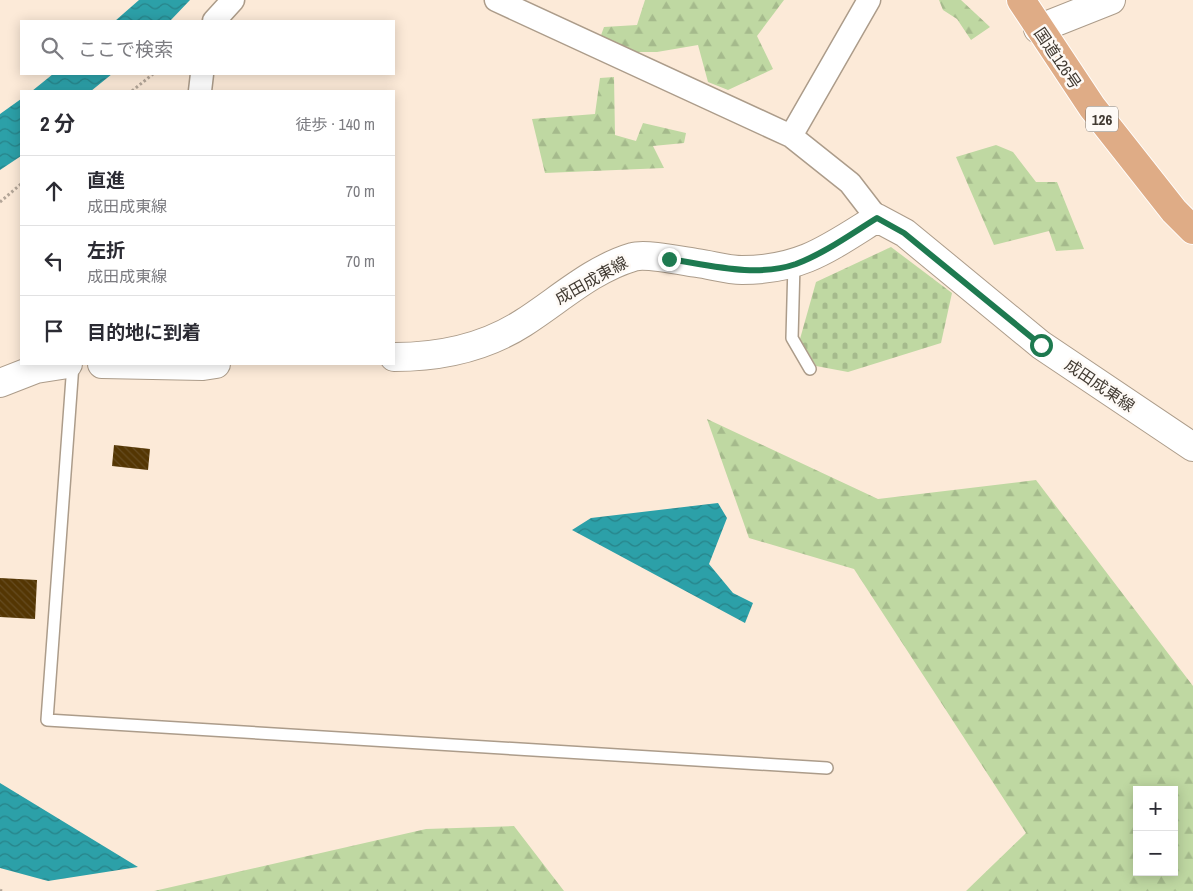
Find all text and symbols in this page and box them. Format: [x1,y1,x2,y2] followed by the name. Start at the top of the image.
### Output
[20,20,395,75] search box
[1029,23,1087,93] street label: 国道126号
[38,34,66,62] icon: search
[78,36,173,62] text: ここで検索
[1086,106,1118,132] road number: 126
[40,109,75,138] text: 2 分
[296,113,375,135] text: 徒歩 · 140 m
[87,167,125,193] text: 直進
[40,177,68,205] icon: ahead
[346,180,375,202] text: 70 m
[87,195,167,217] text: 成田成東線
[87,237,125,263] text: 左折
[40,247,68,275] icon: left
[658,248,681,271] route end
[346,250,375,272] text: 70 m
[551,251,631,309] street label: 成田成東線
[87,265,167,287] text: 成田成東線
[40,317,68,345] icon: arrive
[87,319,201,345] text: 目的地に到着
[1030,334,1053,357] route start
[1061,354,1139,416] street label: 成田成東線
[1133,786,1178,876] map controls
[1133,786,1178,831] button: +
[1133,831,1178,876] button: −

